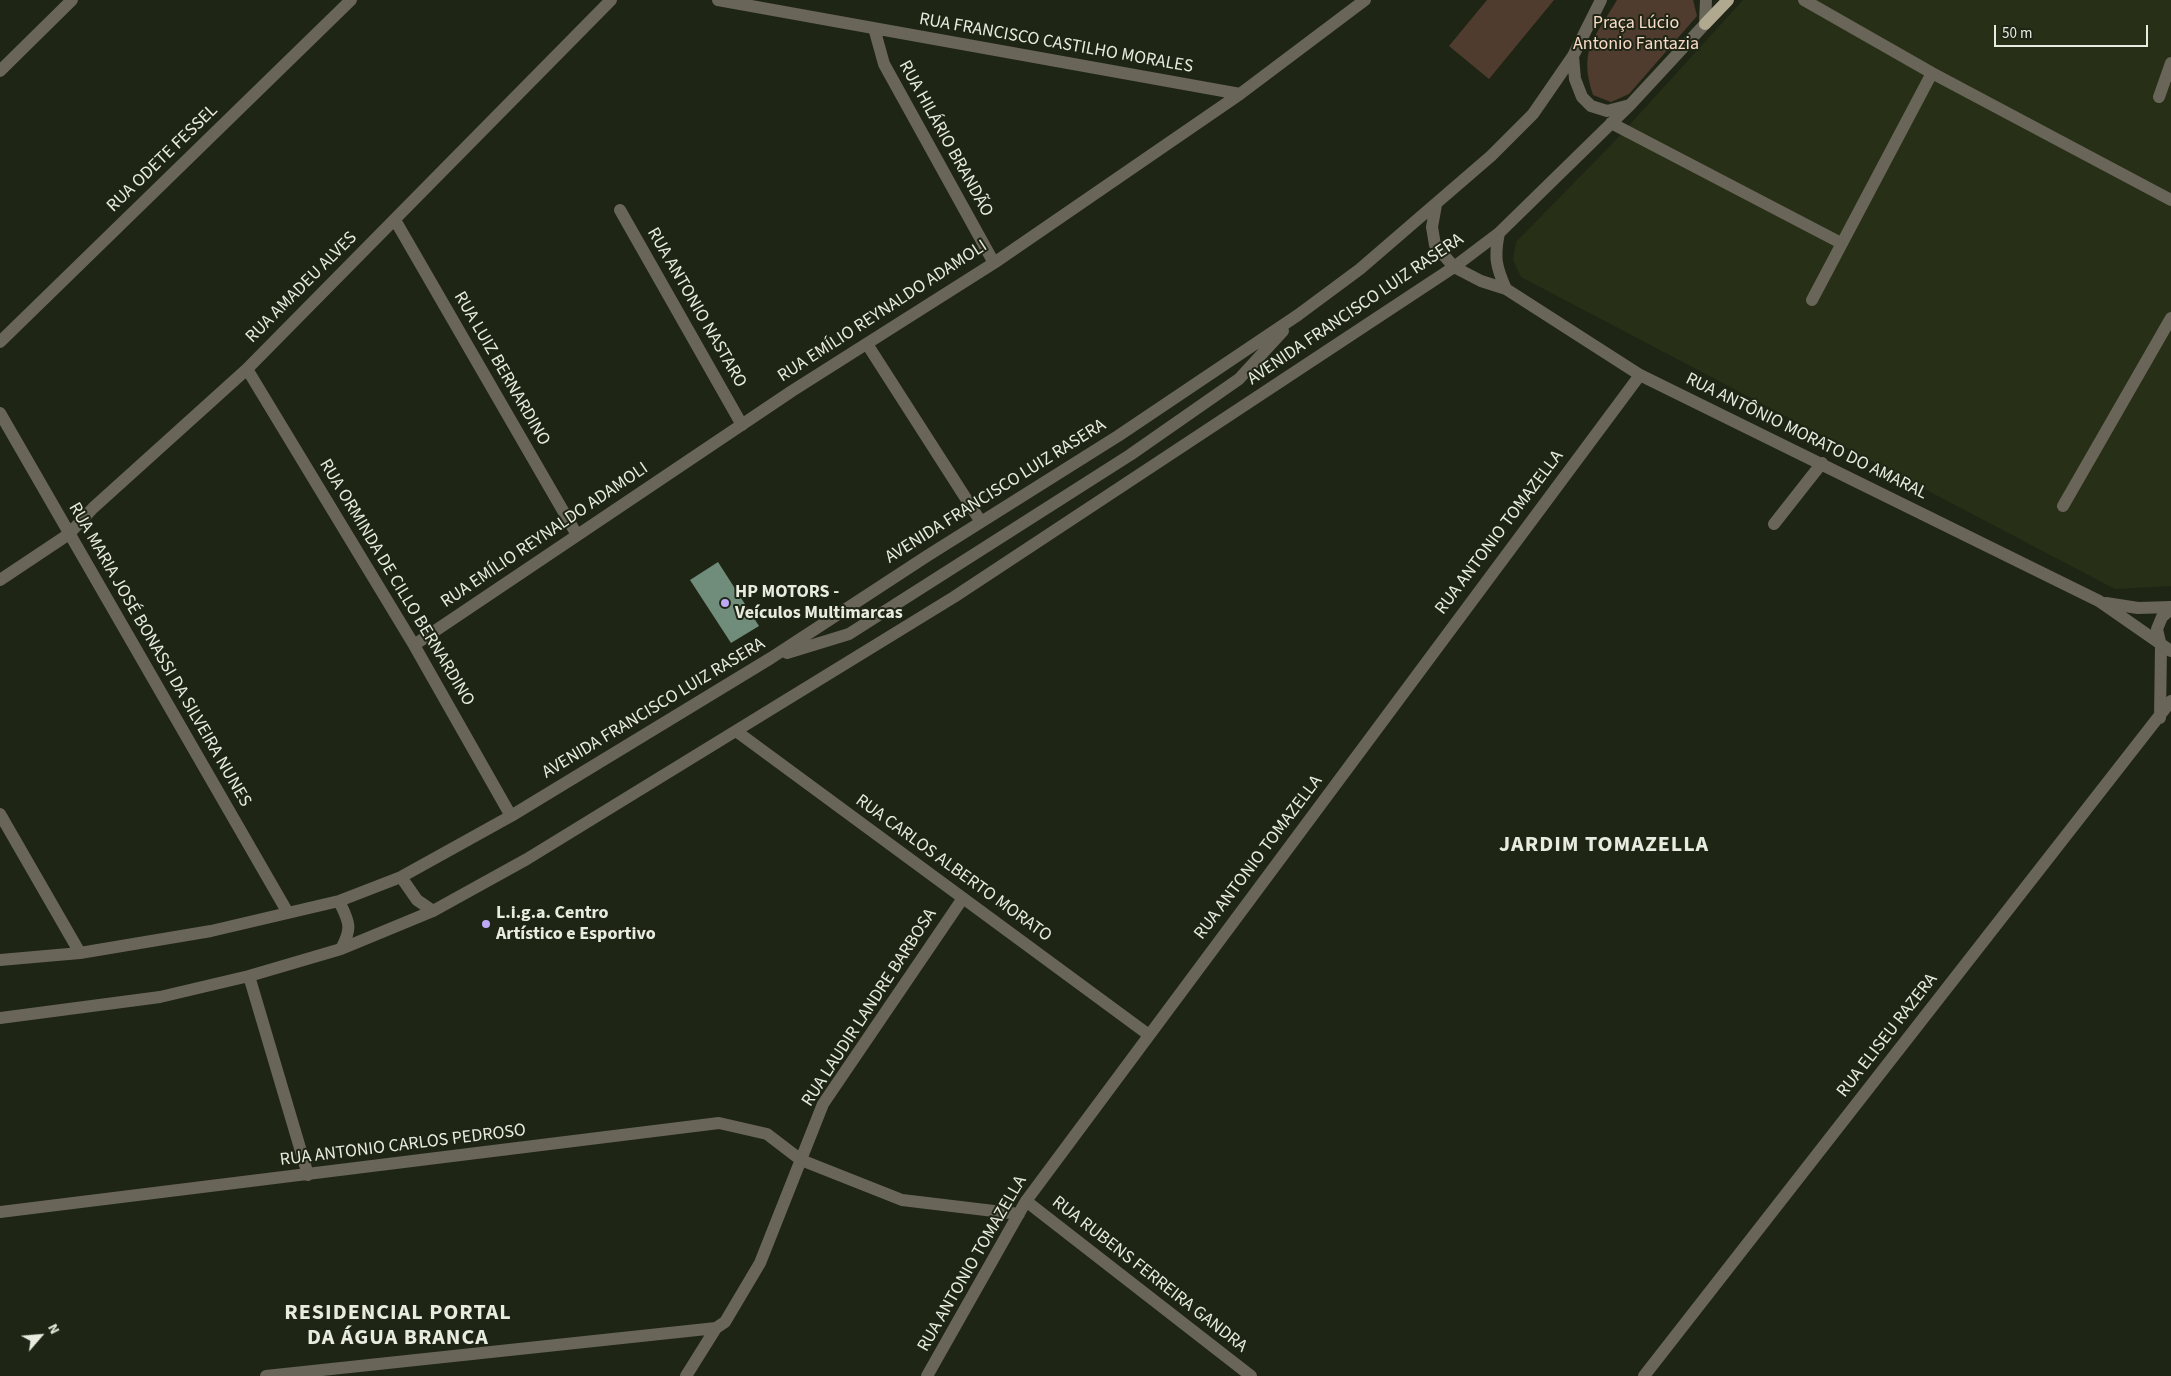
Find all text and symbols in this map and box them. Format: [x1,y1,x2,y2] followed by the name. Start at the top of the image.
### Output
[917,9,1195,79] street label: RUA FRANCISCO CASTILHO MORALES
[1573,13,1699,56] park label: Praça Lúcio Antonio Fantazia
[1996,15,2150,47] scale bar
[2002,23,2032,44] text: 50 m
[893,57,997,221] street label: RUA HILÁRIO BRANDÃO
[103,101,223,217] street label: RUA ODETE FESSEL
[641,224,751,392] street label: RUA ANTONIO NASTARO
[242,228,362,348] street label: RUA AMADEU ALVES
[1244,229,1468,391] street label: AVENIDA FRANCISCO LUIZ RASERA
[774,236,992,388] street label: RUA EMÍLIO REYNALDO ADAMOLI
[448,288,554,450] street label: RUA LUIZ BERNARDINO
[1682,369,1930,505] street label: RUA ANTÔNIO MORATO DO AMARAL
[882,415,1110,569] street label: AVENIDA FRANCISCO LUIZ RASERA
[1431,447,1569,619] street label: RUA ANTONIO TOMAZELLA
[314,456,478,710] street label: RUA ORMINDA DE CILLO BERNARDINO
[437,458,653,614] street label: RUA EMÍLIO REYNALDO ADAMOLI
[63,499,255,811] street label: RUA MARIA JOSÉ BONASSI DA SILVEIRA NUNES
[735,582,903,624] place label: HP MOTORS - Veículos Multimarcas
[719,597,731,609] marker: HP MOTORS - Veículos Multimarcas
[539,634,769,784] street label: AVENIDA FRANCISCO LUIZ RASERA
[1190,772,1328,944] street label: RUA ANTONIO TOMAZELLA
[851,791,1055,947] street label: RUA CARLOS ALBERTO MORATO
[1497,833,1711,859] district label: JARDIM TOMAZELLA
[496,903,656,946] place label: L.i.g.a. Centro Artístico e Esportivo
[798,905,942,1111] street label: RUA LAUDIR LANDRE BARBOSA
[480,918,492,930] marker: L.i.g.a. Centro Artístico e Esportivo
[1833,970,1943,1102] street label: RUA ELISEU RAZERA
[279,1120,527,1172] street label: RUA ANTONIO CARLOS PEDROSO
[914,1172,1032,1356] street label: RUA ANTONIO TOMAZELLA
[1047,1192,1251,1358] street label: RUA RUBENS FERREIRA GANDRA
[282,1301,514,1352] district label: RESIDENCIAL PORTAL DA ÁGUA BRANCA
[15,1311,65,1361] north arrow
[42,1321,64,1338] text: N

